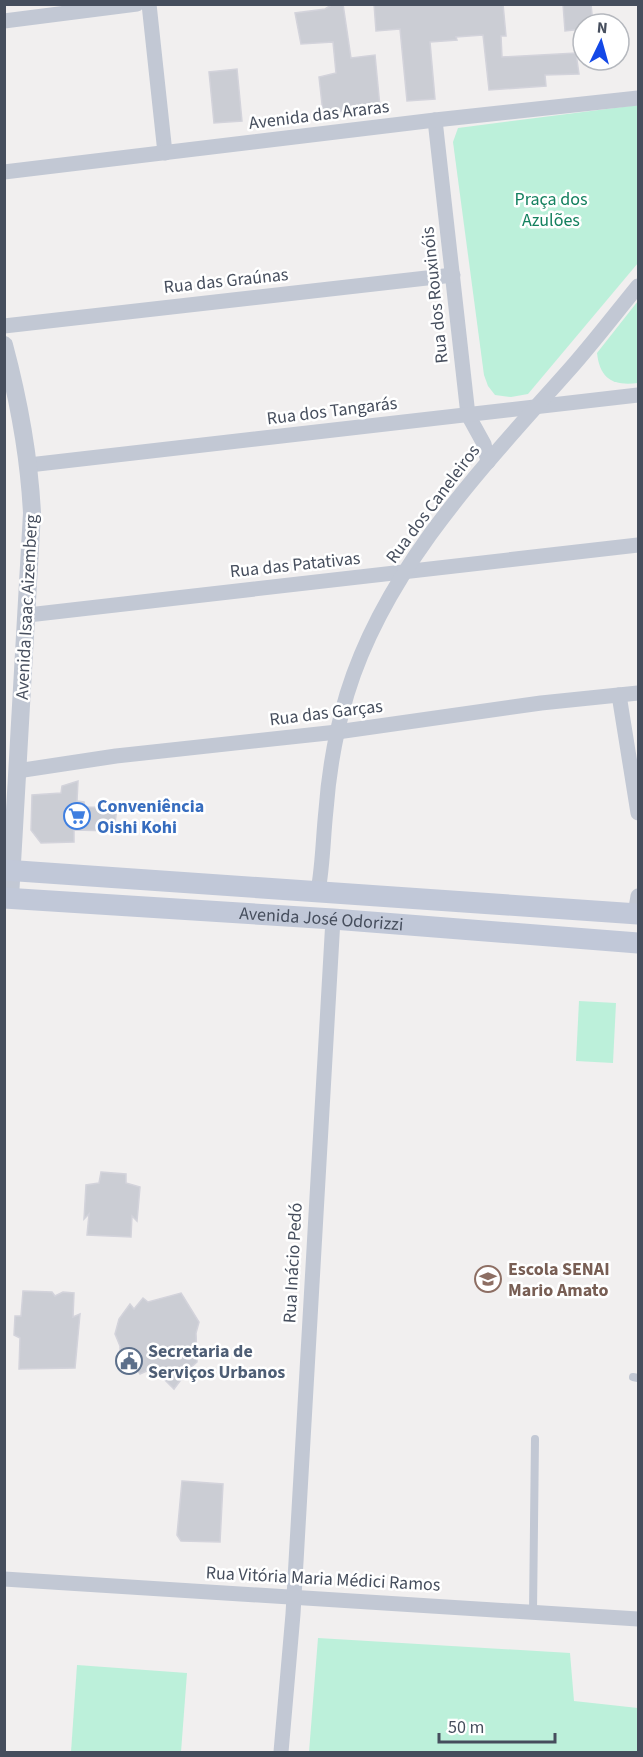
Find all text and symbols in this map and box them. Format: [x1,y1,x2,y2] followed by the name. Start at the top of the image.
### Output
[571,12,631,72] north arrow
[596,17,608,39] text: N
[247,94,391,136] street label: Avenida das Araras
[514,187,588,233] park label: Praça dos Azulões
[415,225,455,365] street label: Rua dos Rouxinóis
[162,262,290,300] street label: Rua das Graúnas
[265,391,399,431] street label: Rua dos Tangarás
[380,439,486,569] street label: Rua dos Caneleiros
[10,514,44,700] street label: Avenida Isaac Aizemberg
[229,546,361,584] street label: Rua das Patativas
[268,694,384,732] street label: Rua das Garças
[97,794,204,840] place label: Conveniência Oishi Kohi
[62,801,92,831] supermarket icon: Conveniência Oishi Kohi
[238,901,404,937] street label: Avenida José Odorizzi
[277,1202,309,1324] street label: Rua Inácio Pedó
[508,1257,610,1303] place label: Escola SENAI Mario Amato
[473,1264,503,1294] school or university icon: Escola SENAI Mario Amato
[148,1339,285,1385] place label: Secretaria de Serviços Urbanos
[114,1346,144,1376] public building icon: Secretaria de Serviços Urbanos
[205,1560,441,1598] street label: Rua Vitória Maria Médici Ramos
[439,1706,554,1744] scale bar
[448,1715,484,1740] text: 50 m

